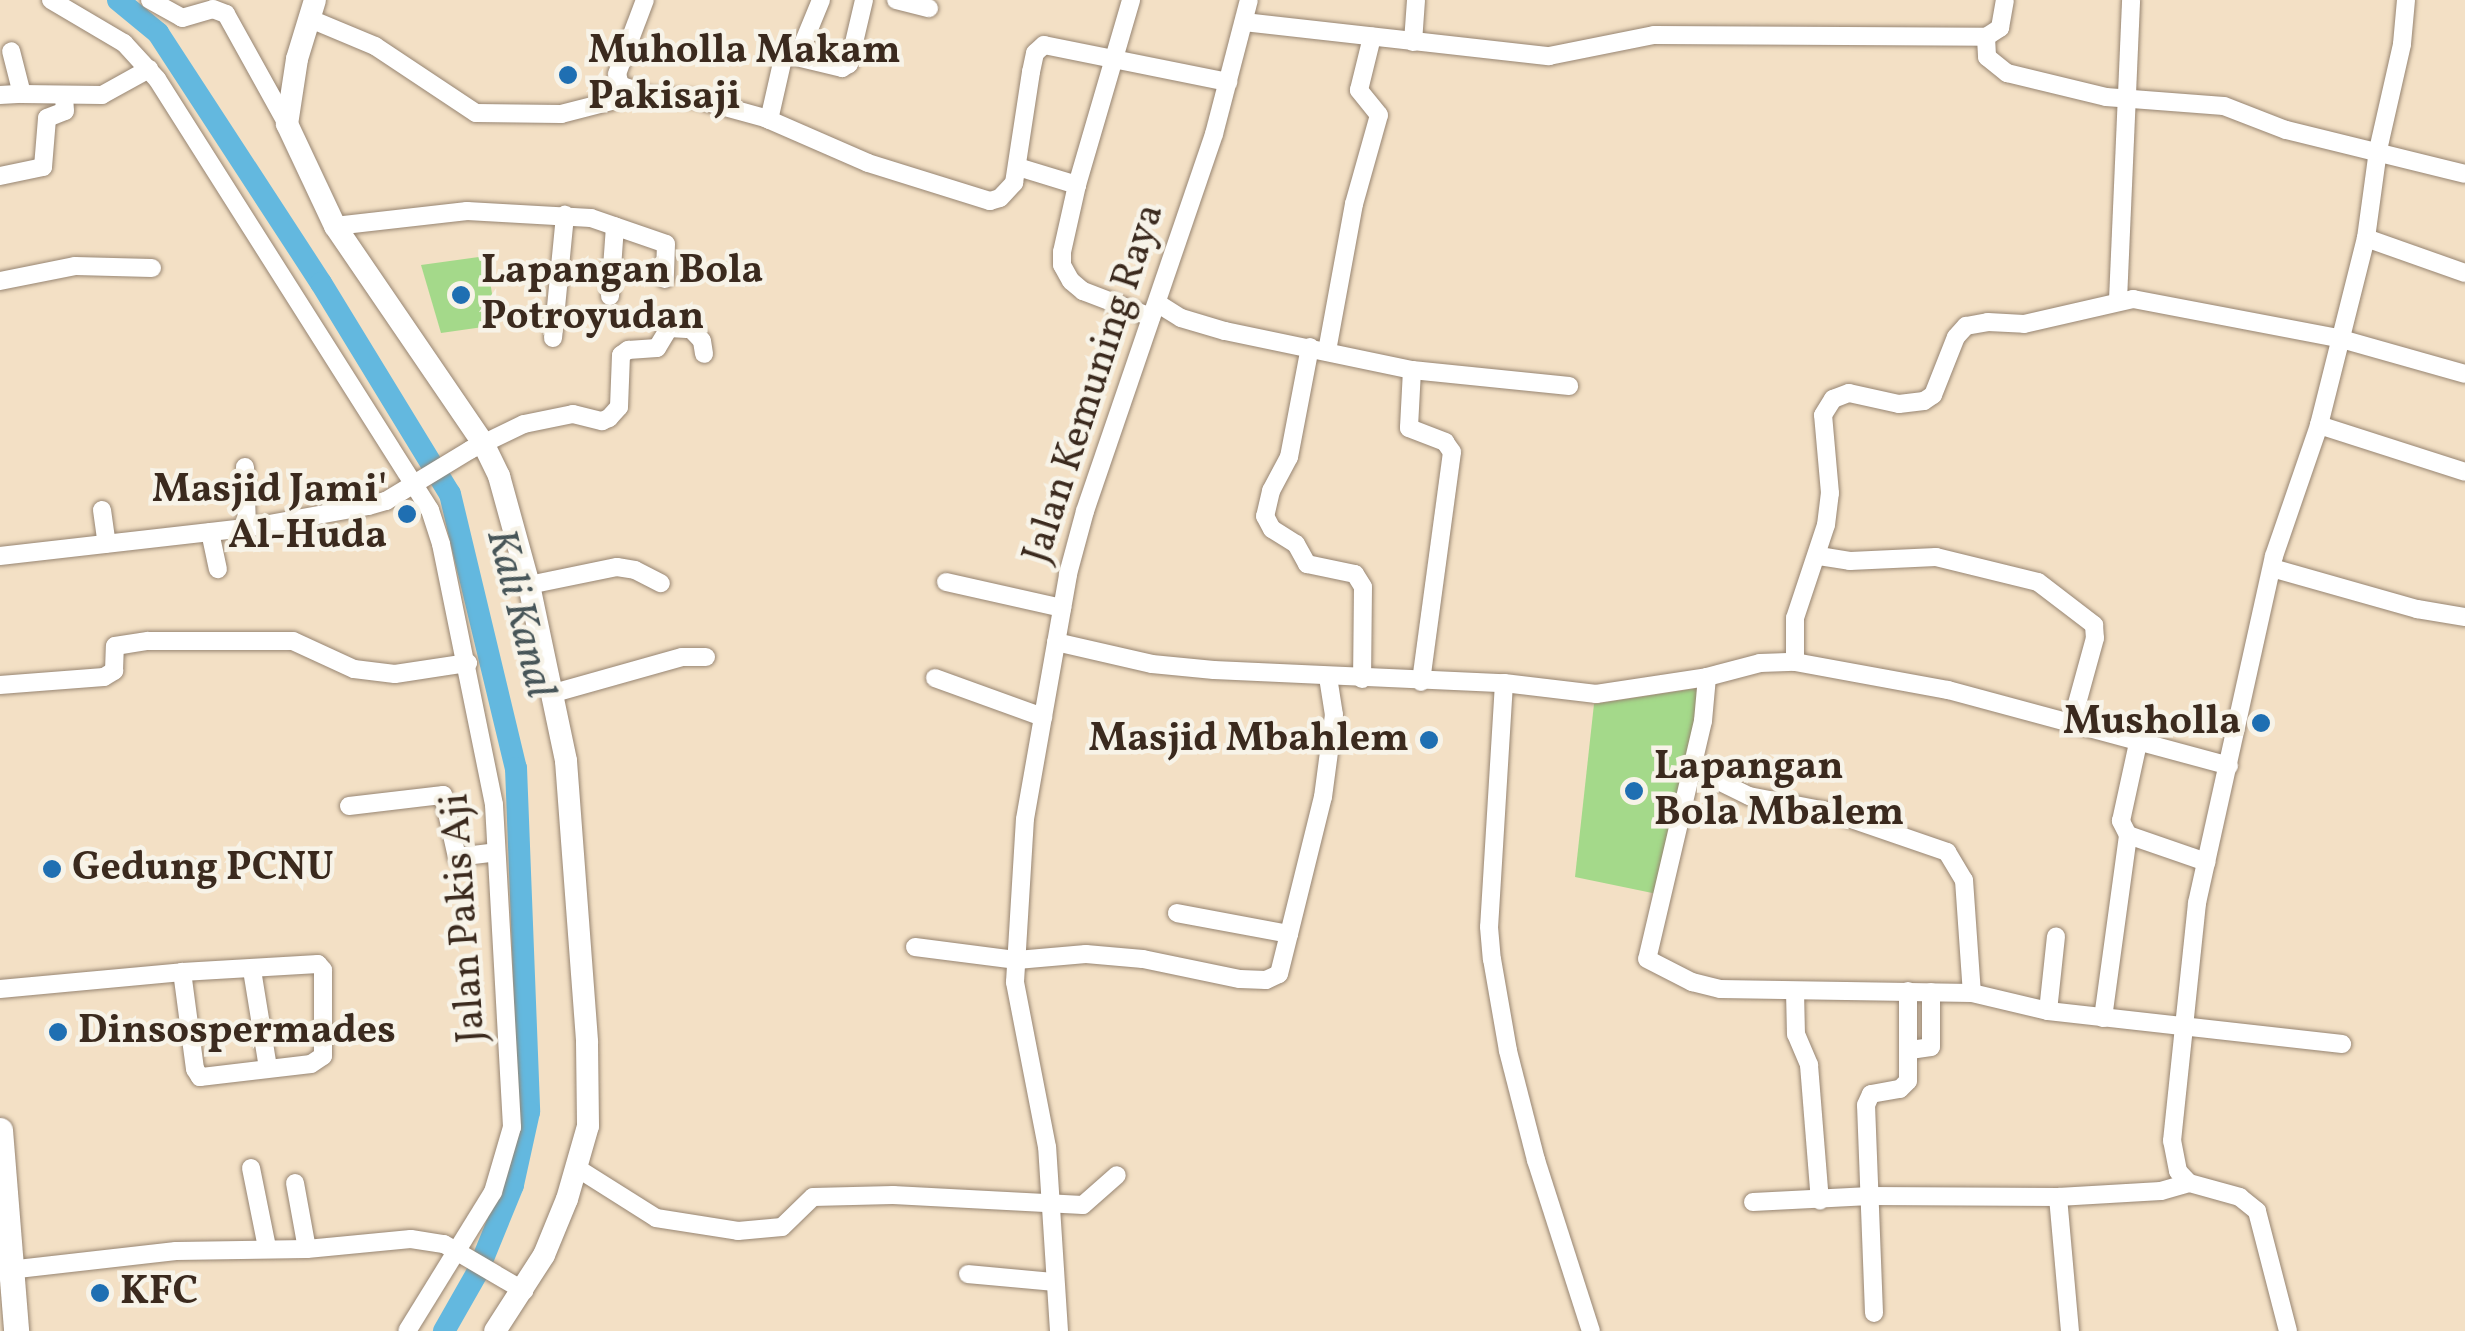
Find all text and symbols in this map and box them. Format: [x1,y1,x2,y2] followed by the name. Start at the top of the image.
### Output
[588,28,901,122] place label: Muholla Makam Pakisaji
[557,64,579,86] marker: Muholla Makam Pakisaji
[1014,198,1176,570] street label: Jalan Kemuning Raya
[481,248,763,342] place label: Lapangan Bola Potroyudan
[450,284,472,306] marker: Lapangan Bola Potroyudan
[152,467,387,561] place label: Masjid Jami' Al-Huda
[396,503,418,525] marker: Masjid Jami' Al-Huda
[473,524,563,704] water label: Kali Kanal
[2063,699,2241,747] place label: Musholla
[2250,712,2272,734] marker: Musholla
[1089,716,1409,764] place label: Masjid Mbahlem
[1418,729,1440,751] marker: Masjid Mbahlem
[1654,744,1904,838] place label: Lapangan Bola Mbalem
[1623,780,1645,802] marker: Lapangan Bola Mbalem
[432,792,498,1044] street label: Jalan Pakis Aji
[72,845,334,893] place label: Gedung PCNU
[41,858,63,880] marker: Gedung PCNU
[78,1008,396,1056] place label: Dinsospermades
[47,1021,69,1043] marker: Dinsospermades
[120,1269,198,1317] place label: KFC
[89,1282,111,1304] marker: KFC

